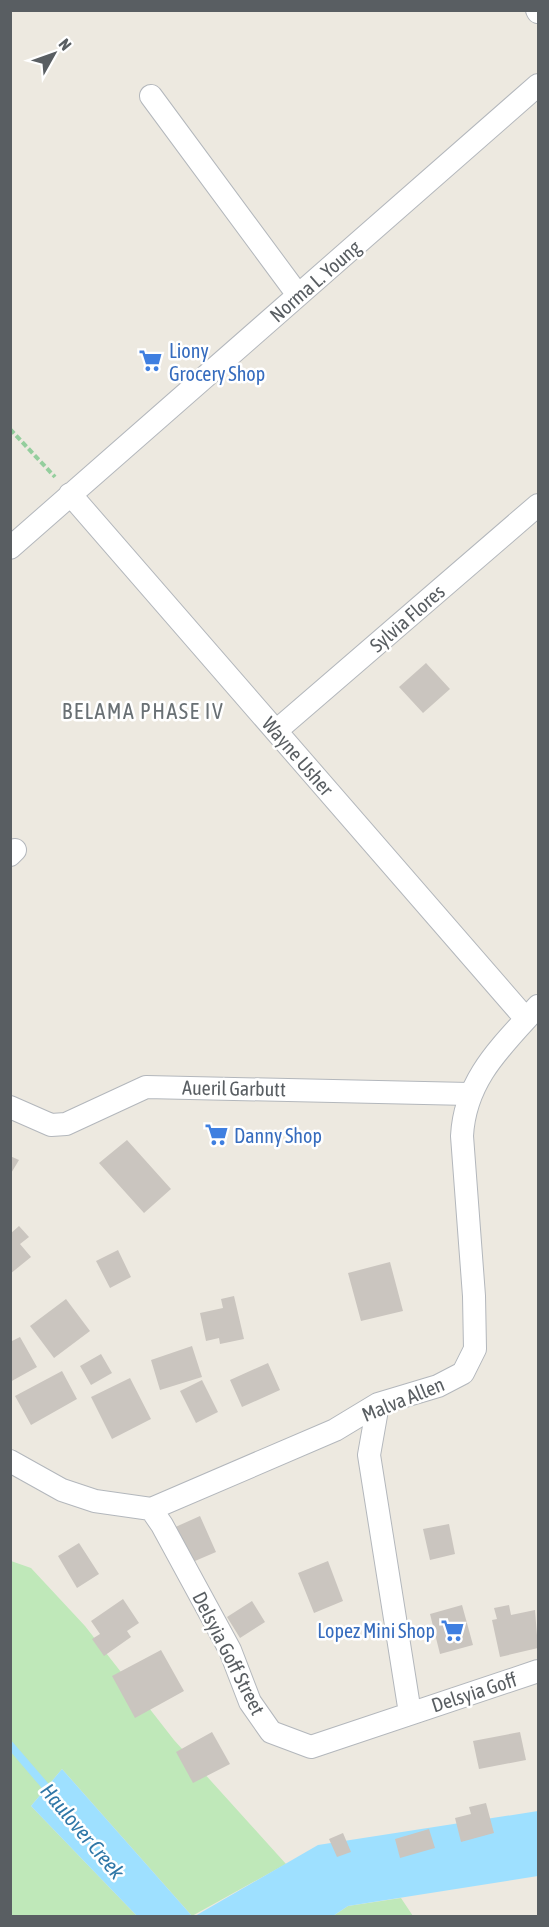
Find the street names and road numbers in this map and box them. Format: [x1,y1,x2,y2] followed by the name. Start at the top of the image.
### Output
[265,235,365,327] street label: Norma L. Young
[365,579,449,657] street label: Sylvia Flores
[258,712,339,801] street label: Wayne Usher
[182,1076,286,1100] street label: Aueril Garbutt
[358,1372,448,1426] street label: Malva Allen
[188,1588,270,1719] street label: Delsyia Goff Street
[428,1667,520,1717] street label: Delsyia Goff

